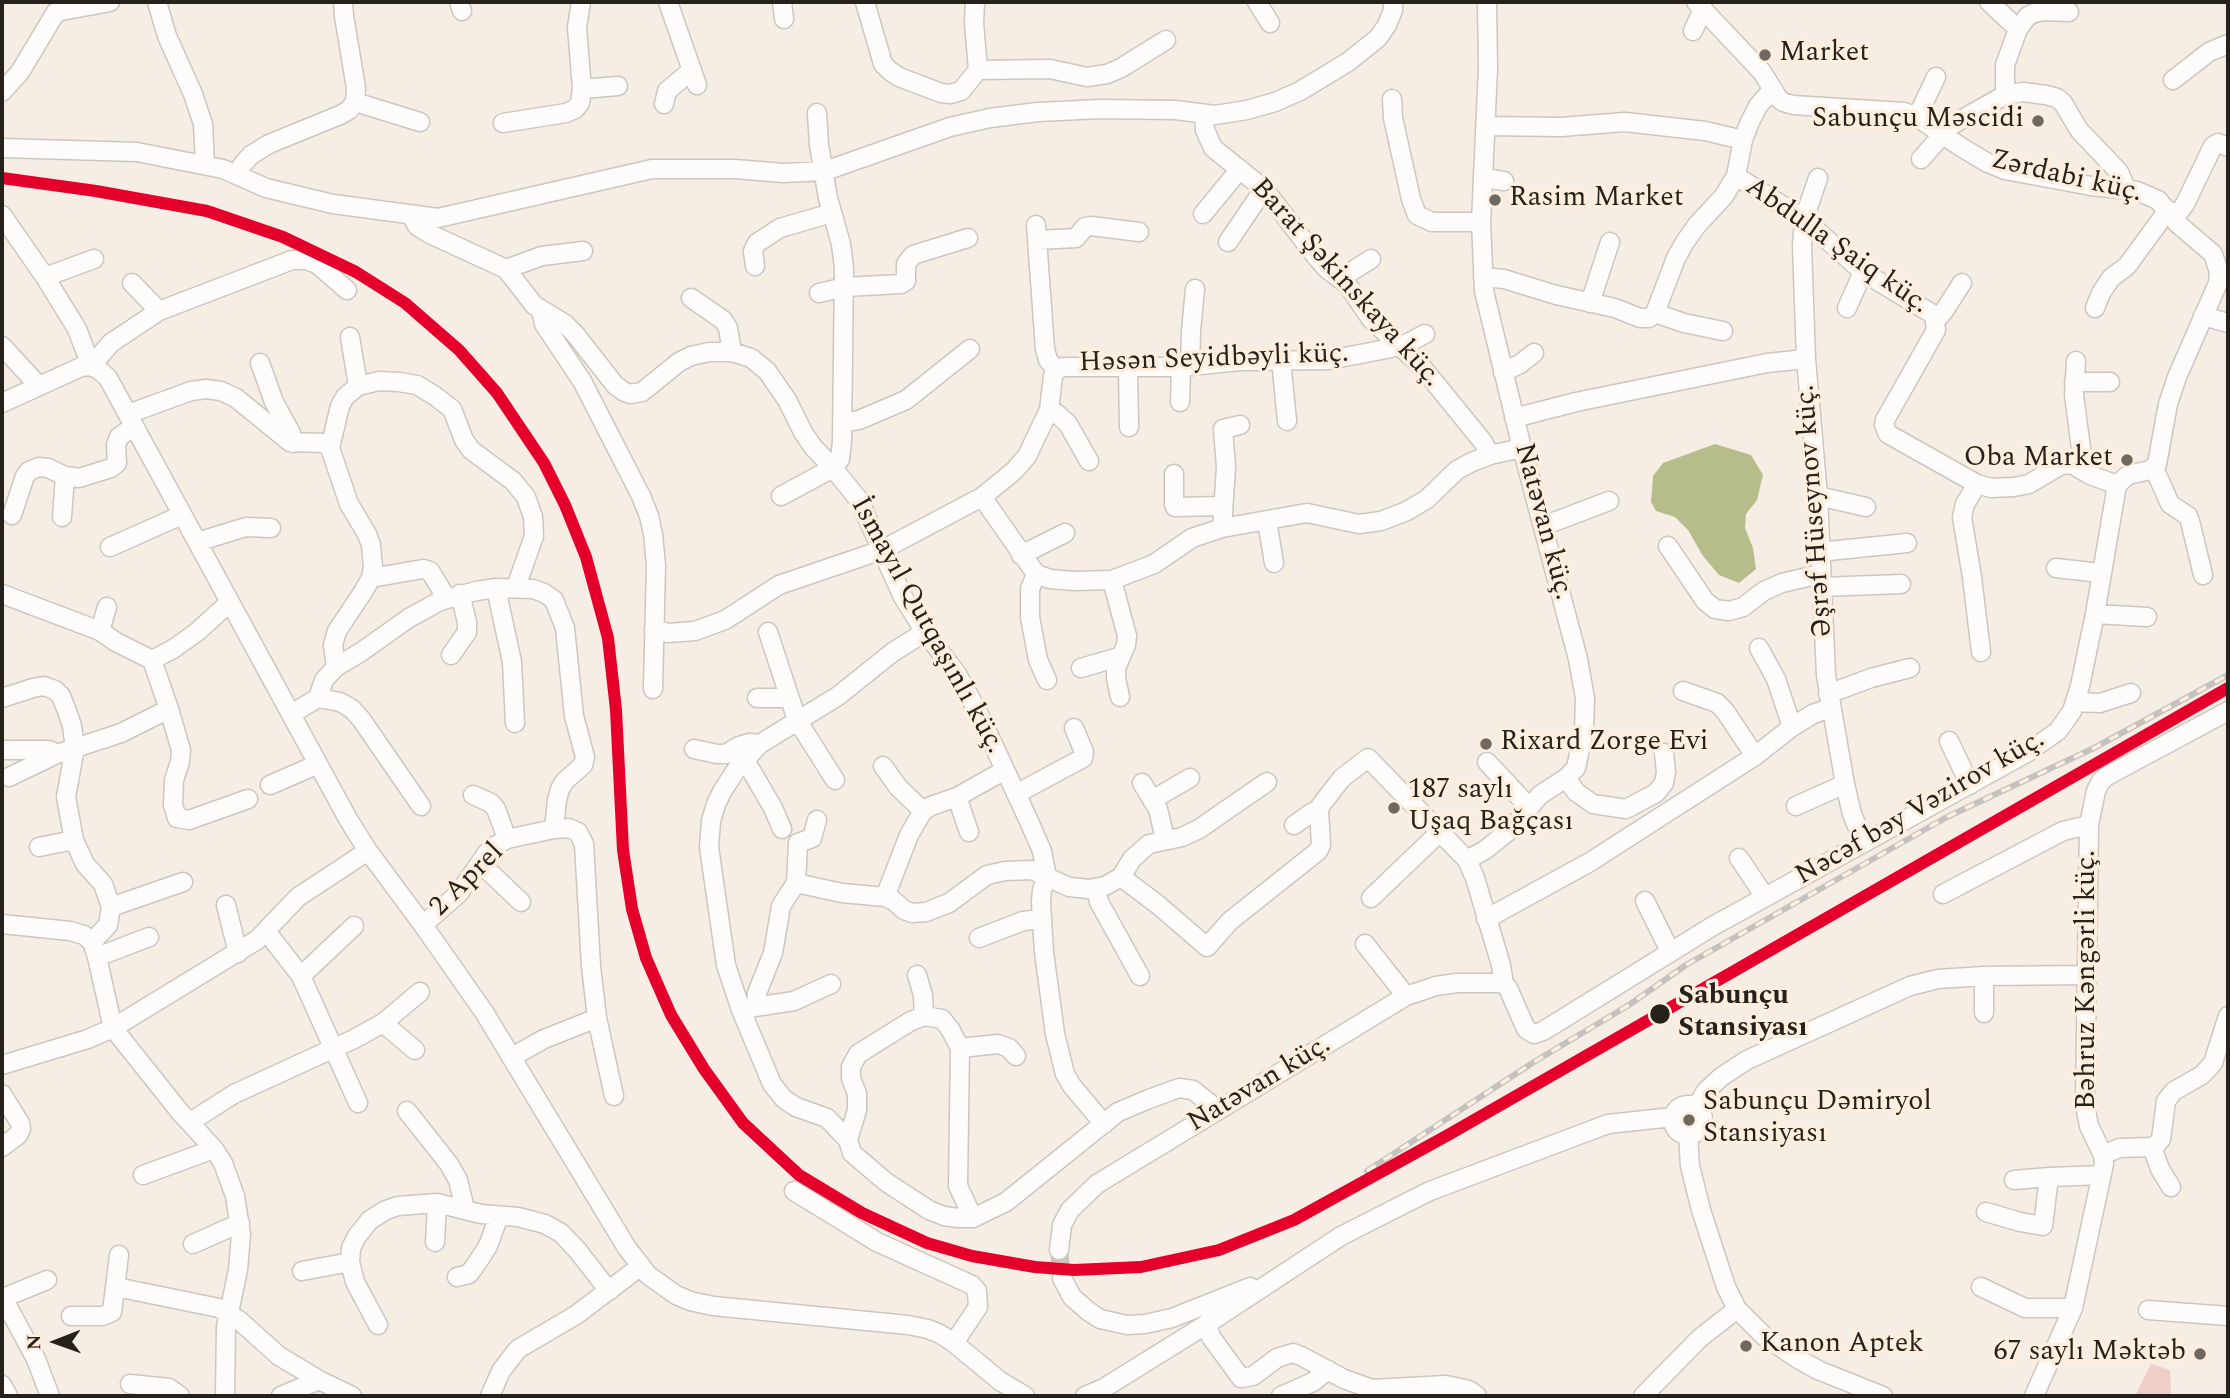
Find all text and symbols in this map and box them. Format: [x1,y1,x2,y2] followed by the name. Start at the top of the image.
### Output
[1779,38,1869,72] place label: Market
[1757,47,1773,63] marker: Market
[1812,104,2024,138] place label: Sabunçu Məscidi
[2030,113,2046,129] marker: Sabunçu Məscidi
[1987,144,2145,212] street label: Zərdabi küç.
[1738,171,1934,323] street label: Abdulla Şaiq küç.
[1242,173,1448,395] street label: Barat Şəkinskaya küç.
[1509,183,1684,217] place label: Rasim Market
[1487,192,1503,208] marker: Rasim Market
[1078,338,1350,382] street label: Həsən Seyidbəyli küç.
[1790,383,1842,639] street label: Əşrəf Hüseynov küç.
[1505,440,1579,604] street label: Natəvan küç.
[1964,443,2113,477] place label: Oba Market
[2119,452,2135,468] marker: Oba Market
[842,492,1010,760] street label: İsmayıl Qutqaşınlı küç.
[1790,724,2052,894] street label: Nəcəf bəy Vəzirov küç.
[1500,727,1708,761] place label: Rixard Zorge Evi
[1478,736,1494,752] marker: Rixard Zorge Evi
[1408,775,1573,841] place label: 187 saylı Uşaq Bağçası
[1386,800,1402,816] marker: 187 saylı Uşaq Bağçası
[424,837,512,925] street label: 2 Aprel
[2072,850,2106,1110] street label: Bəhruz Kəngərli küç.
[1678,981,1808,1047] place label: Sabunçu Stansiyası
[1648,1002,1672,1026] marker: Sabunçu Stansiyası
[1182,1029,1338,1141] street label: Natəvan küç.
[1703,1087,1932,1153] place label: Sabunçu Dəmiryol Stansiyası
[1681,1112,1697,1128] marker: Sabunçu Dəmiryol Stansiyası
[21,1307,91,1377] north arrow
[1760,1329,1924,1363] place label: Kanon Aptek
[20,1334,49,1350] text: N
[1993,1337,2186,1371] place label: 67 saylı Məktəb
[1738,1338,1754,1354] marker: Kanon Aptek
[2192,1346,2208,1362] marker: 67 saylı Məktəb

